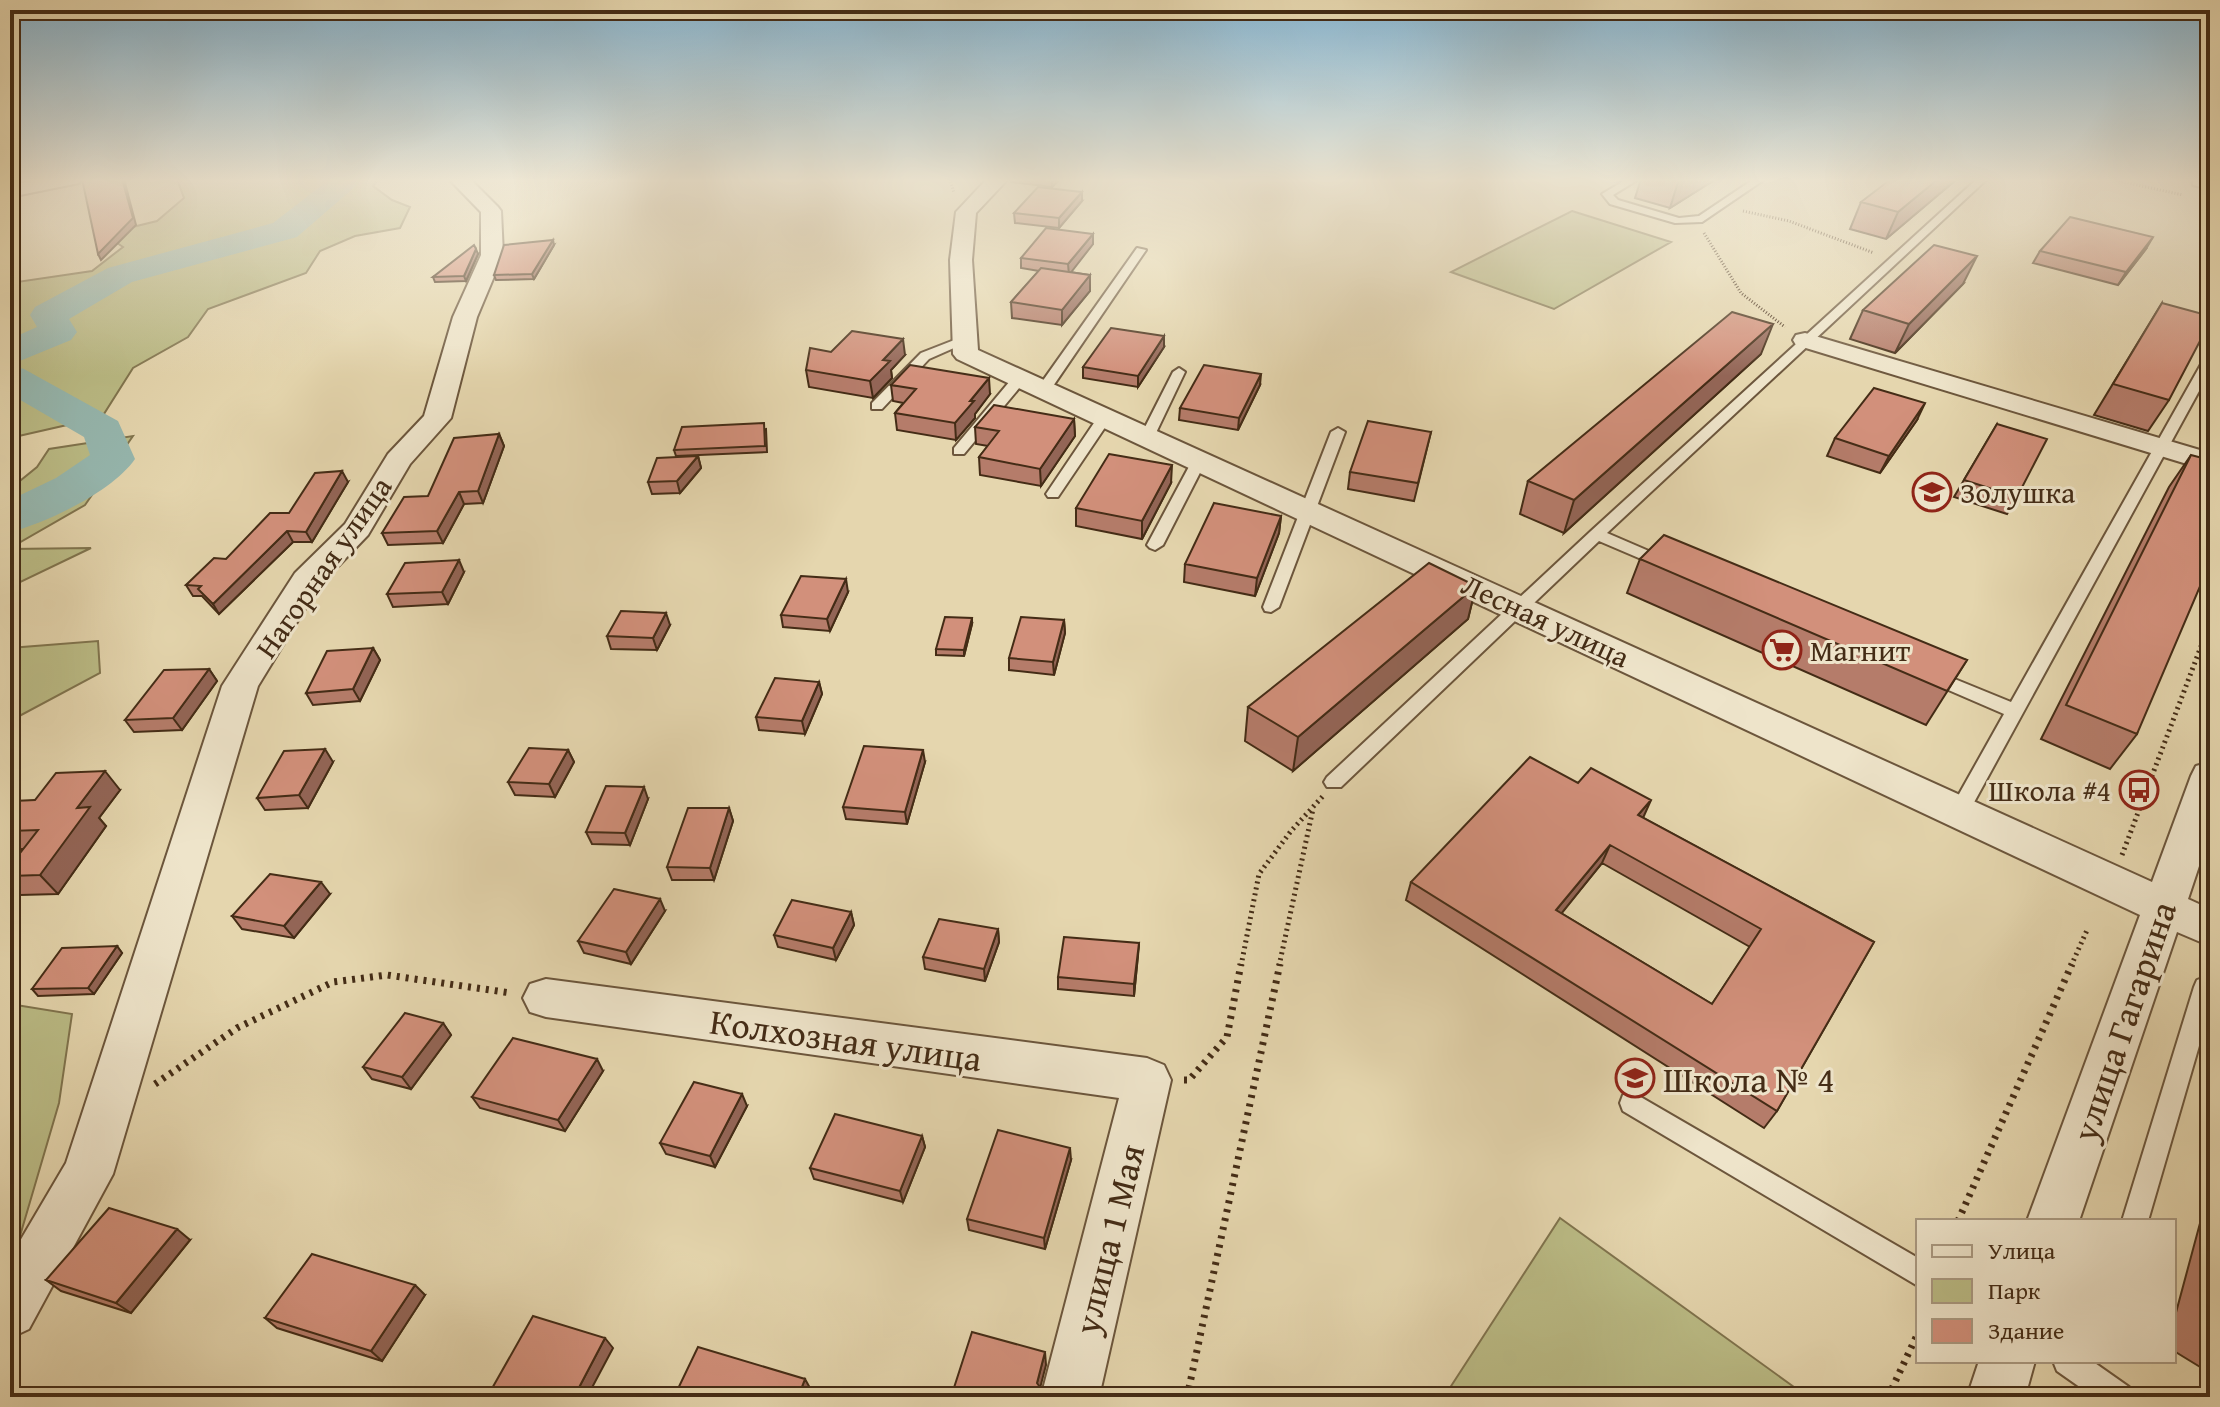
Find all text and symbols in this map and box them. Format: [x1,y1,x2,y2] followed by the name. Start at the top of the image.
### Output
[244,467,402,667] street label: Нагорная улица
[1960,470,2076,514] place label: Золушка
[1911,471,1953,513] school or university icon: Золушка
[1455,562,1638,678] street label: Лесная улица
[1810,628,1911,672] place label: Магнит
[1761,629,1803,671] supermarket icon: Магнит
[1989,768,2111,812] place label: Школа #4
[2118,769,2160,811] bus stop icon: Школа #4
[2057,894,2189,1149] street label: улица Гагарина
[707,994,985,1084] street label: Колхозная улица
[1663,1052,1834,1105] place label: Школа № 4
[1614,1057,1656,1099] school or university icon: Школа № 4
[1059,1138,1157,1340] street label: улица 1 Мая
[1916,1219,2176,1363] legend
[1988,1233,2056,1268] text: Улица
[1988,1273,2041,1308] text: Парк
[1988,1313,2064,1348] text: Здание

